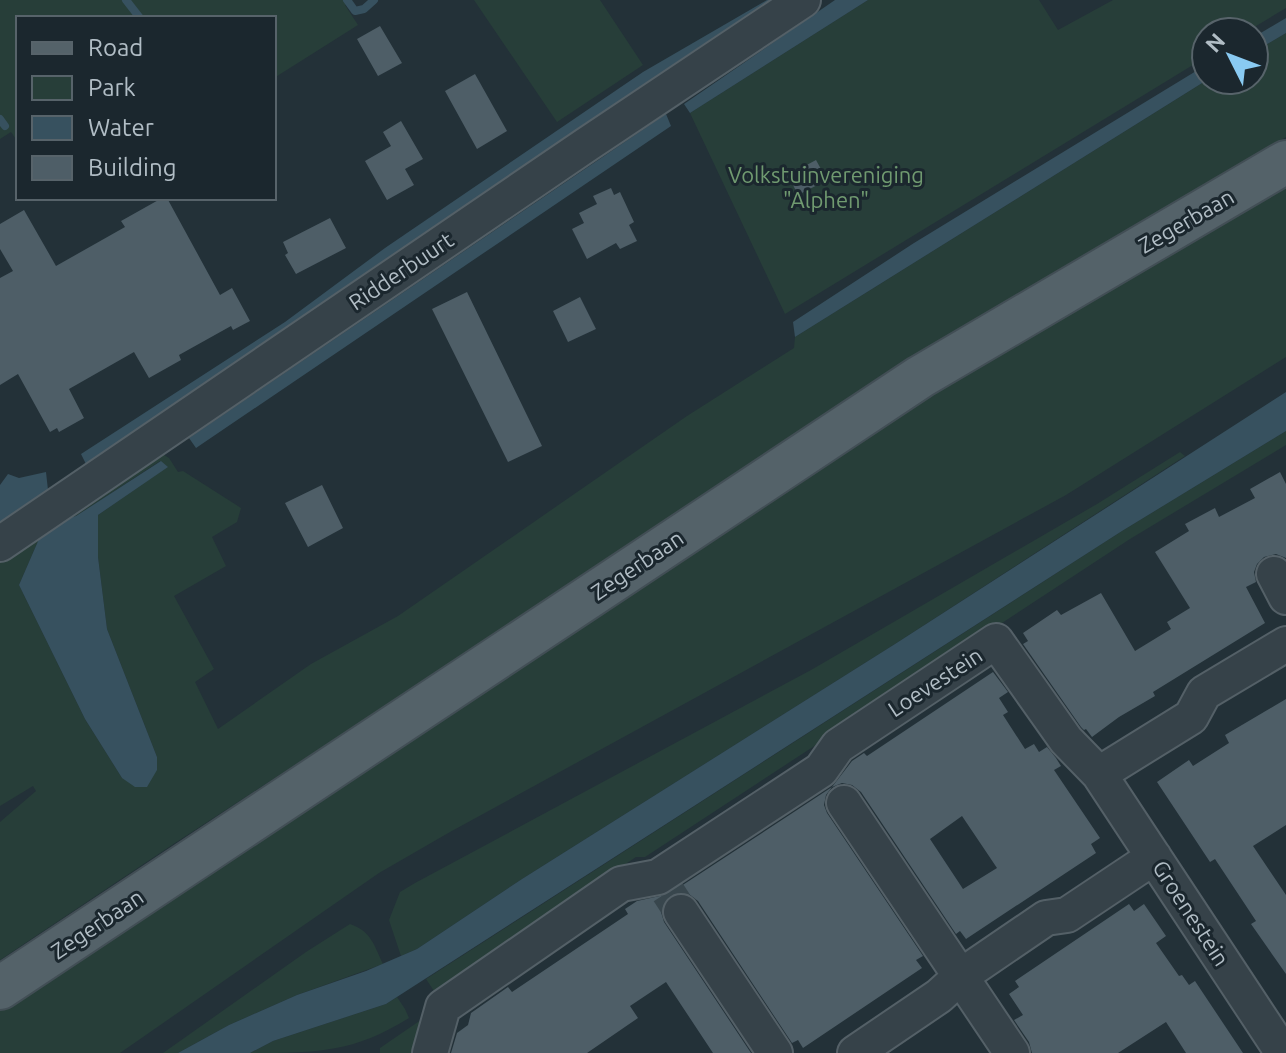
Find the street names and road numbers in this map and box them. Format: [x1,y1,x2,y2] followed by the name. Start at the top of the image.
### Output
[1134,183,1238,258] street label: Zegerbaan
[344,226,458,315] street label: Ridderbuurt
[586,525,688,605] street label: Zegerbaan
[883,642,987,721] street label: Loevestein
[1148,855,1235,970] street label: Groenestein
[46,884,148,964] street label: Zegerbaan

